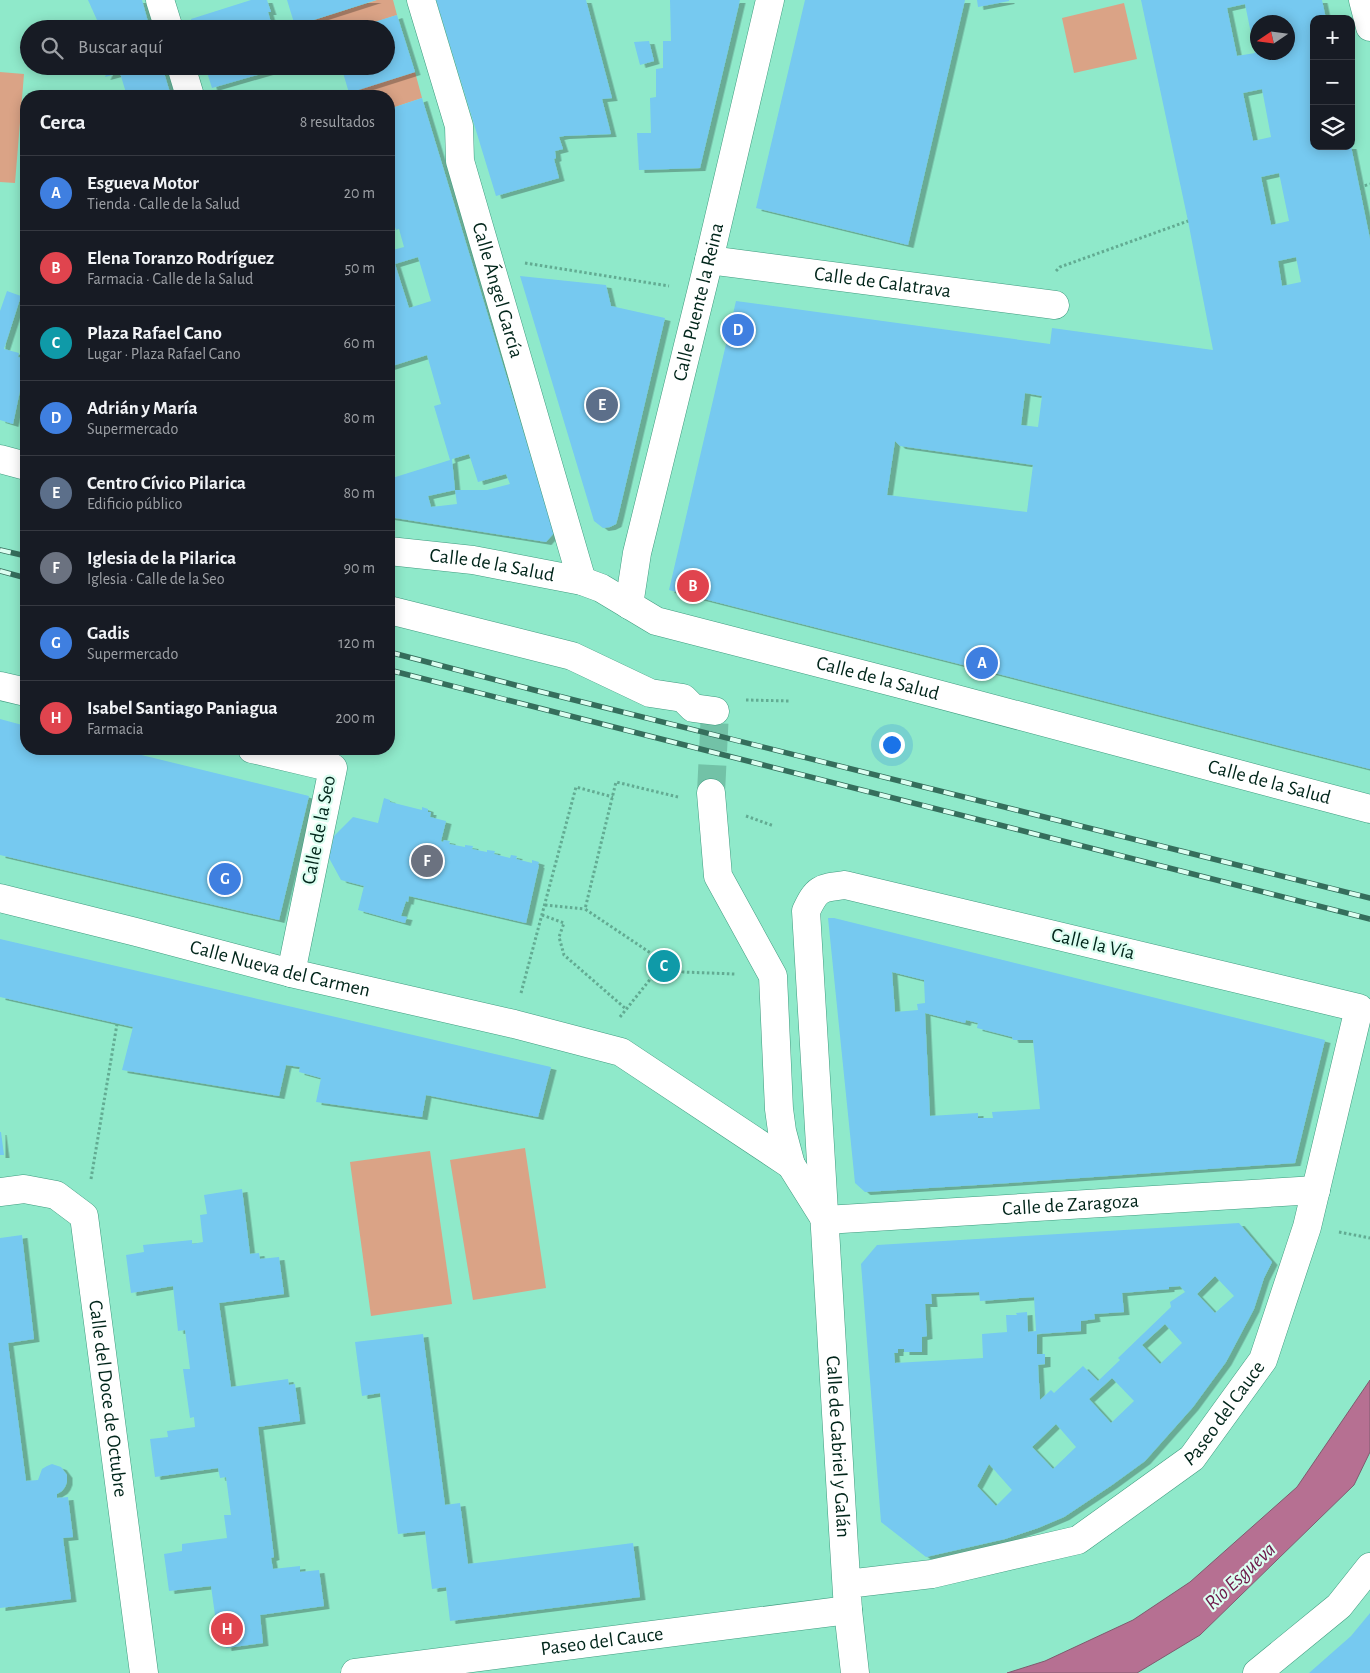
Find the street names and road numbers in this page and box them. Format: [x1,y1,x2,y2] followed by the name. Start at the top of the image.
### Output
[468,220,527,360] street label: Calle Ángel García
[670,221,727,383] street label: Calle Puente la Reina
[813,264,952,301] street label: Calle de Calatrava
[429,545,556,585] street label: Calle de la Salud
[814,653,942,704] street label: Calle de la Salud
[1206,756,1333,808] street label: Calle de la Salud
[299,774,339,886] street label: Calle de la Seo
[1049,925,1137,963] street label: Calle la Vía
[188,937,372,1001] street label: Calle Nueva del Carmen
[1002,1191,1140,1219] street label: Calle de Zaragoza
[85,1299,131,1498] street label: Calle del Doce de Octubre
[823,1355,853,1538] street label: Calle de Gabriel y Galán
[1181,1357,1269,1470] street label: Paseo del Cauce
[539,1624,665,1659] street label: Paseo del Cauce

